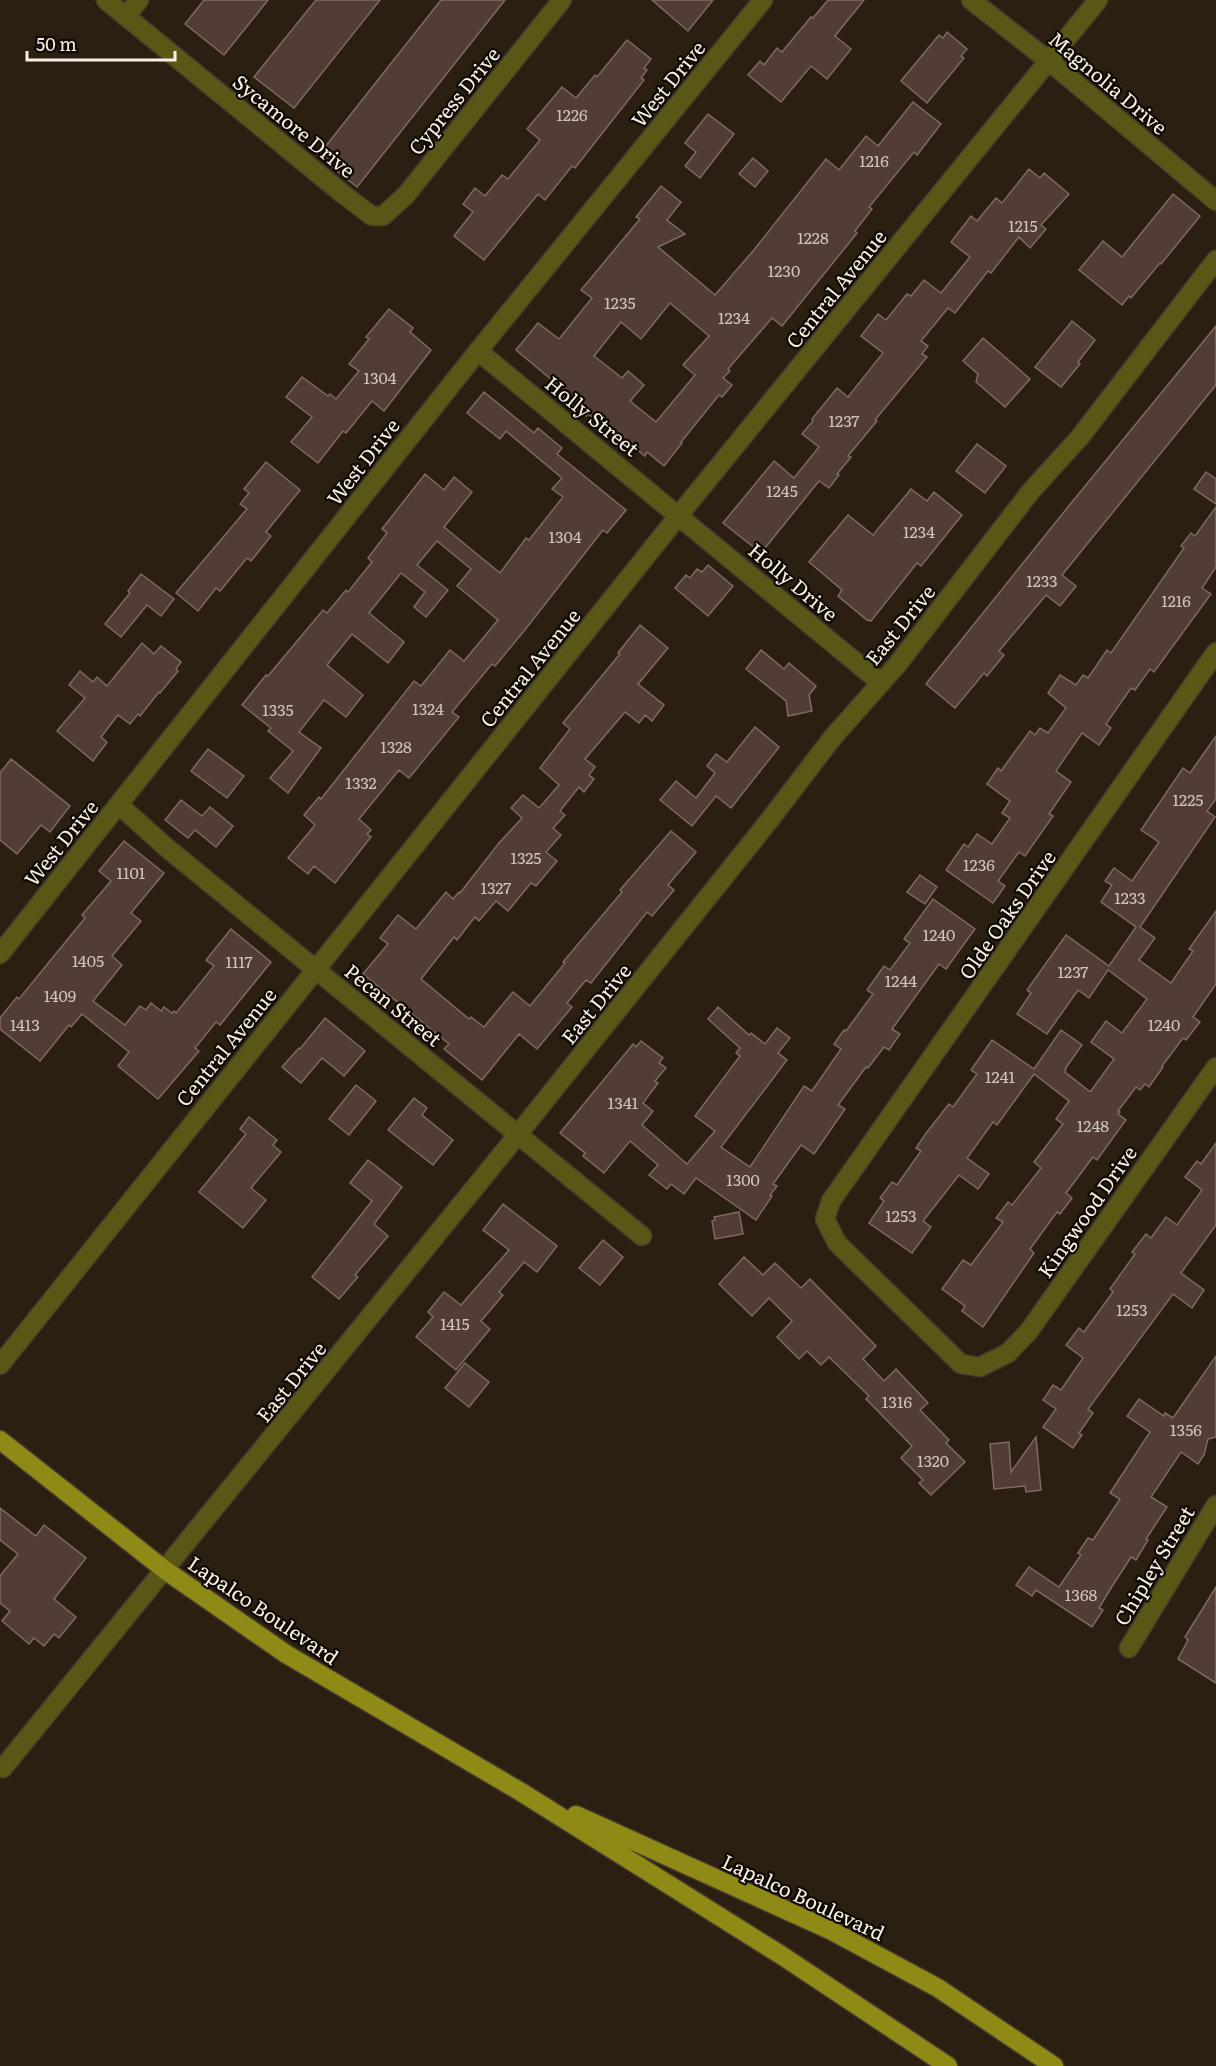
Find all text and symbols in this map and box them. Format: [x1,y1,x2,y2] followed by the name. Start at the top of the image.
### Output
[1043,23,1175,141] street label: Magnolia Drive
[27,24,176,62] scale bar
[36,30,77,57] text: 50 m
[623,33,711,133] street label: West Drive
[400,40,506,160] street label: Cypress Drive
[227,66,363,184] street label: Sycamore Drive
[556,102,588,126] house number: 1226
[859,148,889,172] house number: 1216
[1008,213,1038,237] house number: 1215
[778,222,892,354] street label: Central Avenue
[797,225,829,249] house number: 1228
[768,258,800,282] house number: 1230
[604,290,636,314] house number: 1235
[718,305,750,329] house number: 1234
[363,365,397,389] house number: 1304
[539,368,647,462] street label: Holly Street
[829,408,859,432] house number: 1237
[318,411,406,511] street label: West Drive
[766,478,798,502] house number: 1245
[903,519,935,543] house number: 1234
[548,524,582,548] house number: 1304
[743,535,845,627] street label: Holly Drive
[1026,568,1058,592] house number: 1233
[857,577,941,671] street label: East Drive
[1161,588,1191,612] house number: 1216
[472,601,586,733] street label: Central Avenue
[412,696,444,720] house number: 1324
[262,697,294,721] house number: 1335
[380,734,412,758] house number: 1328
[345,770,377,794] house number: 1332
[1173,787,1203,811] house number: 1225
[16,792,104,892] street label: West Drive
[950,843,1062,985] street label: Olde Oaks Drive
[511,845,541,869] house number: 1325
[963,852,995,876] house number: 1236
[117,860,146,884] house number: 1101
[481,875,511,899] house number: 1327
[1114,885,1146,909] house number: 1233
[923,922,955,946] house number: 1240
[72,948,104,972] house number: 1405
[225,949,253,973] house number: 1117
[339,955,449,1053] street label: Pecan Street
[553,956,637,1050] street label: East Drive
[1058,959,1088,983] house number: 1237
[885,968,917,992] house number: 1244
[168,980,282,1112] street label: Central Avenue
[44,983,76,1007] house number: 1409
[10,1012,40,1036] house number: 1413
[1148,1012,1180,1036] house number: 1240
[985,1064,1015,1088] house number: 1241
[608,1090,639,1114] house number: 1341
[1077,1113,1109,1137] house number: 1248
[1029,1139,1143,1283] street label: Kingwood Drive
[726,1167,760,1191] house number: 1300
[885,1203,917,1227] house number: 1253
[1116,1297,1148,1321] house number: 1253
[440,1311,470,1335] house number: 1415
[248,1334,332,1428] street label: East Drive
[882,1389,913,1413] house number: 1316
[1170,1417,1202,1441] house number: 1356
[917,1448,949,1472] house number: 1320
[1105,1499,1201,1631] street label: Chipley Street
[183,1547,345,1671] street label: Lapalco Boulevard
[1065,1582,1097,1606] house number: 1368
[718,1845,890,1947] street label: Lapalco Boulevard

